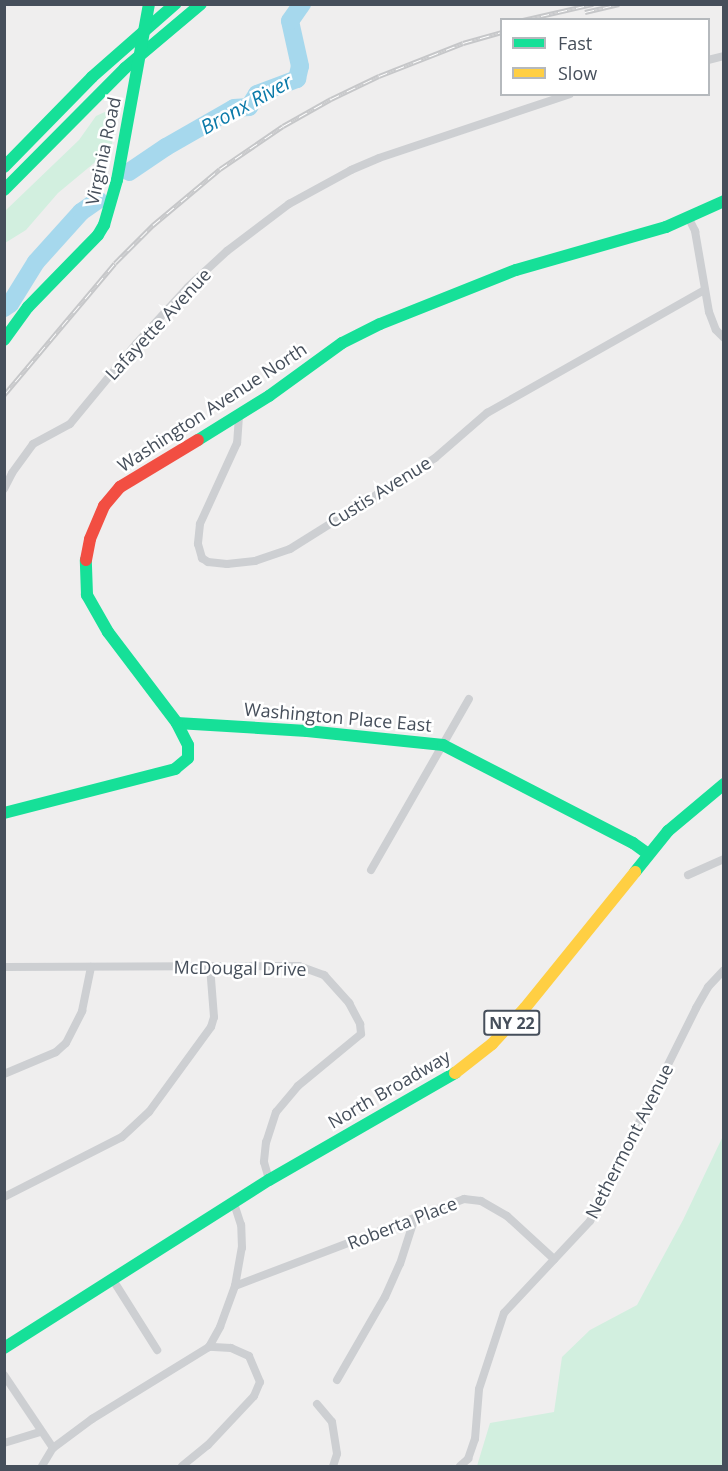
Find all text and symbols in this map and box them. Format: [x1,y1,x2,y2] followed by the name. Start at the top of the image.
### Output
[500,18,710,96] legend
[558,31,592,55] text: Fast
[558,61,597,85] text: Slow
[196,69,296,139] water label: Bronx River
[81,95,125,207] street label: Virginia Road
[101,264,215,384] street label: Lafayette Avenue
[113,338,311,476] street label: Washington Avenue North
[323,452,435,532] street label: Custis Avenue
[243,698,433,736] street label: Washington Place East
[173,956,307,980] street label: McDougal Drive
[482,1010,542,1036] road number: NY 22
[324,1045,454,1133] street label: North Broadway
[581,1060,677,1222] street label: Nethermont Avenue
[344,1192,460,1254] street label: Roberta Place

